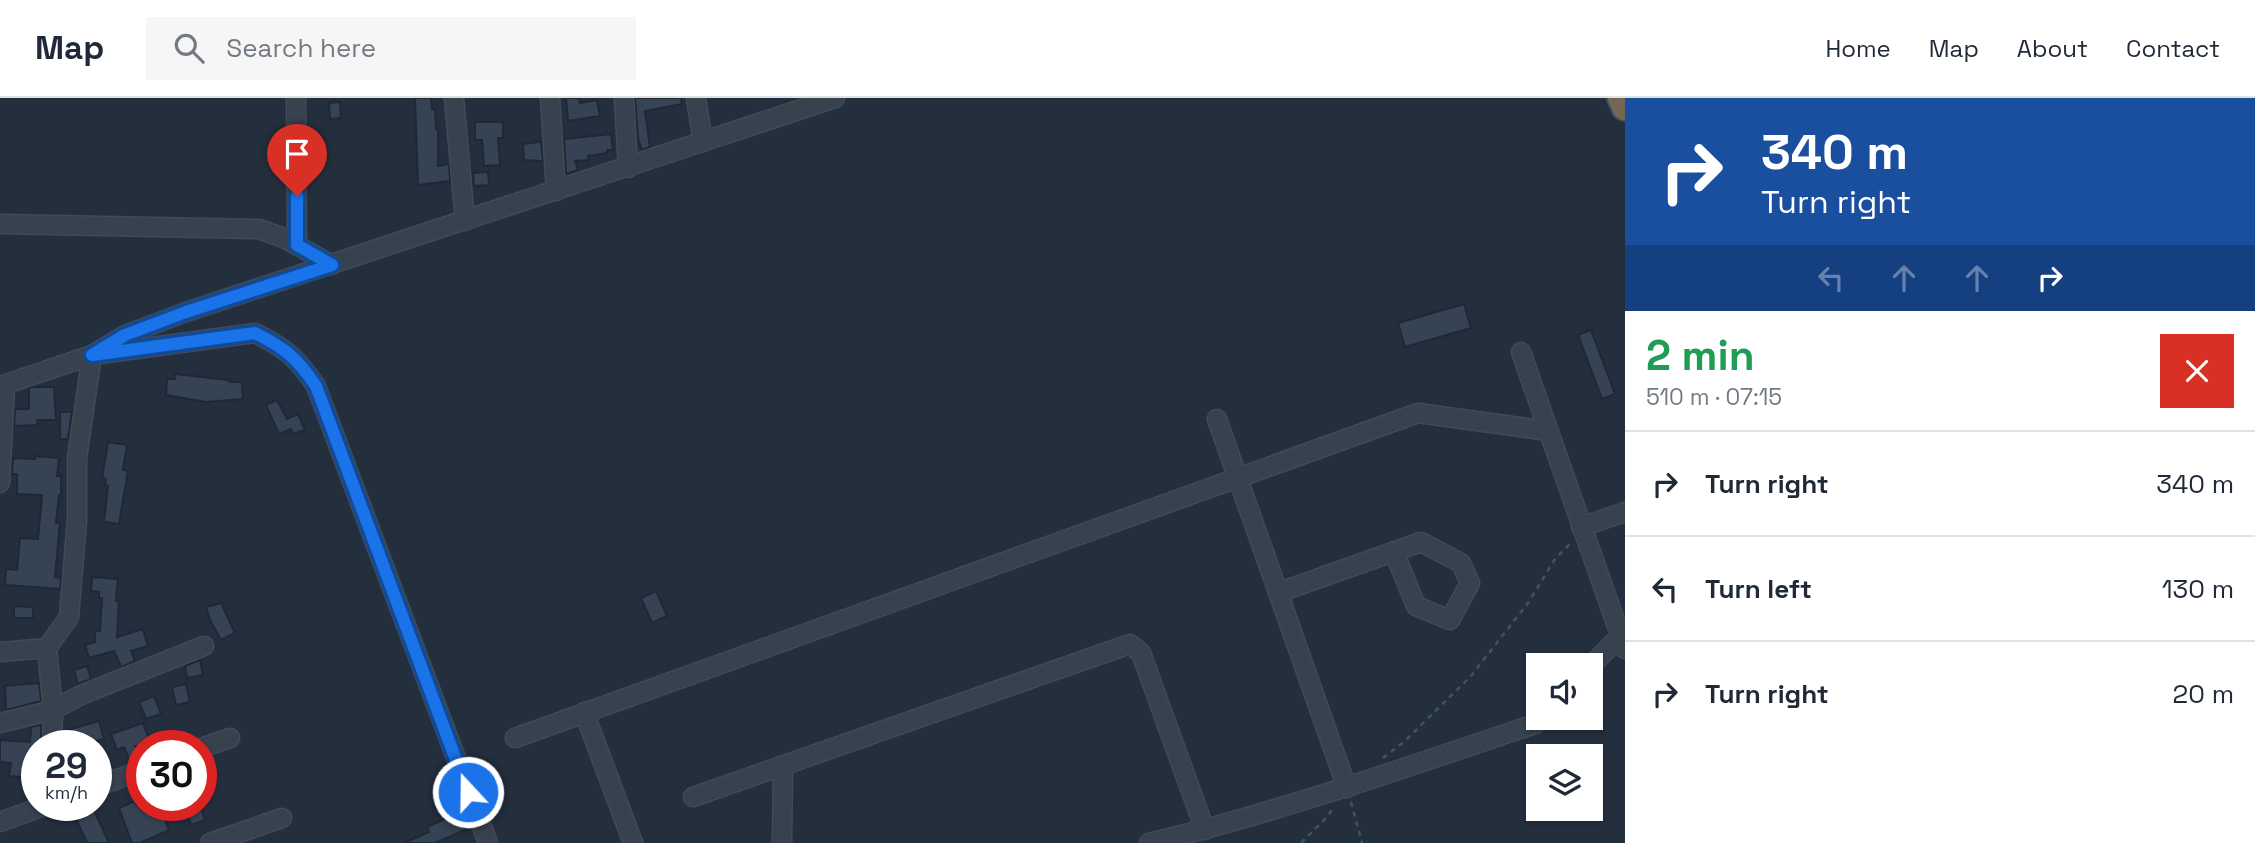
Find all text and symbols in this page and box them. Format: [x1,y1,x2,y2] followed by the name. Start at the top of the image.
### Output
[146,17,636,80] search box
[35,27,104,69] text: Map
[170,29,208,67] icon: search
[226,31,376,65] text: Search here
[1825,33,1891,64] text: Home
[1929,33,1979,64] text: Map
[2017,33,2088,64] text: About
[2126,33,2220,64] text: Contact
[1761,121,1908,183] text: 340 m
[267,124,327,196] pin
[1646,126,1737,217] icon: right
[278,135,316,173] icon: arrive
[1761,182,1911,222] text: Turn right
[1812,259,1850,297] icon: left
[1885,259,1923,297] icon: ahead
[1958,259,1996,297] icon: ahead
[2031,259,2069,297] icon: right
[1646,329,1755,382] text: 2 min
[2160,334,2234,408] button: close
[1646,382,1782,412] text: 510 m · 07:15
[1646,465,1684,503] icon: right
[1705,467,1829,501] text: Turn right
[2156,467,2234,501] text: 340 m
[1646,570,1684,608] icon: left
[1705,572,1812,606] text: Turn left
[2162,572,2234,606] text: 130 m
[1526,653,1603,821] map controls
[1526,653,1603,730] button: sound
[1646,675,1684,713] icon: right
[1705,677,1829,711] text: Turn right
[2173,677,2234,711] text: 20 m
[126,730,217,821] speed limit sign: 30
[45,744,88,788] text: 29
[1526,744,1603,821] button: layers
[431,755,505,829] position arrow
[45,781,88,804] text: km/h

